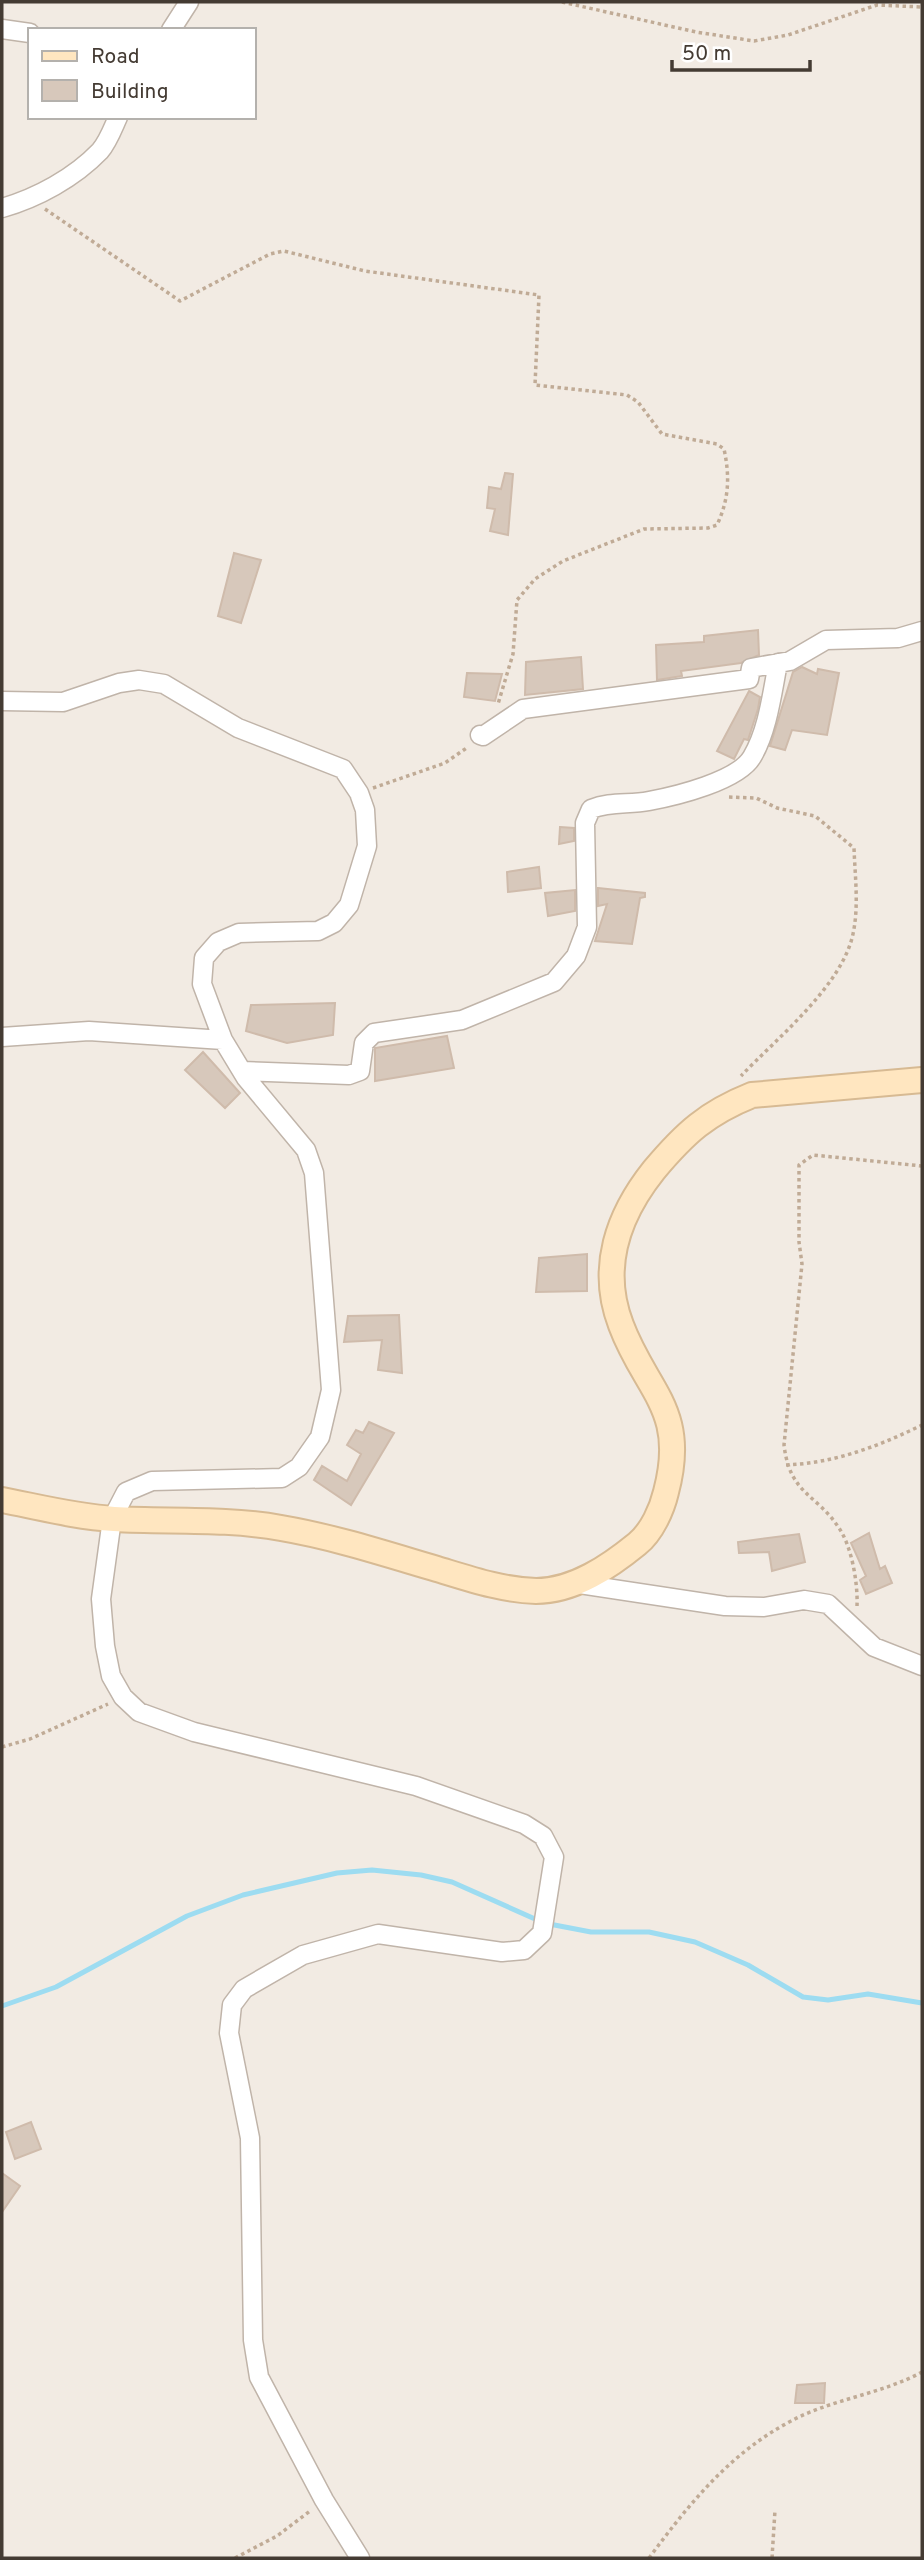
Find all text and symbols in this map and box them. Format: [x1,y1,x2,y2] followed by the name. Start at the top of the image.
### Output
[28,28,256,119] legend
[672,28,810,72] scale bar
[682,41,731,68] text: 50 m
[91,44,140,71] text: Road
[91,79,169,106] text: Building

